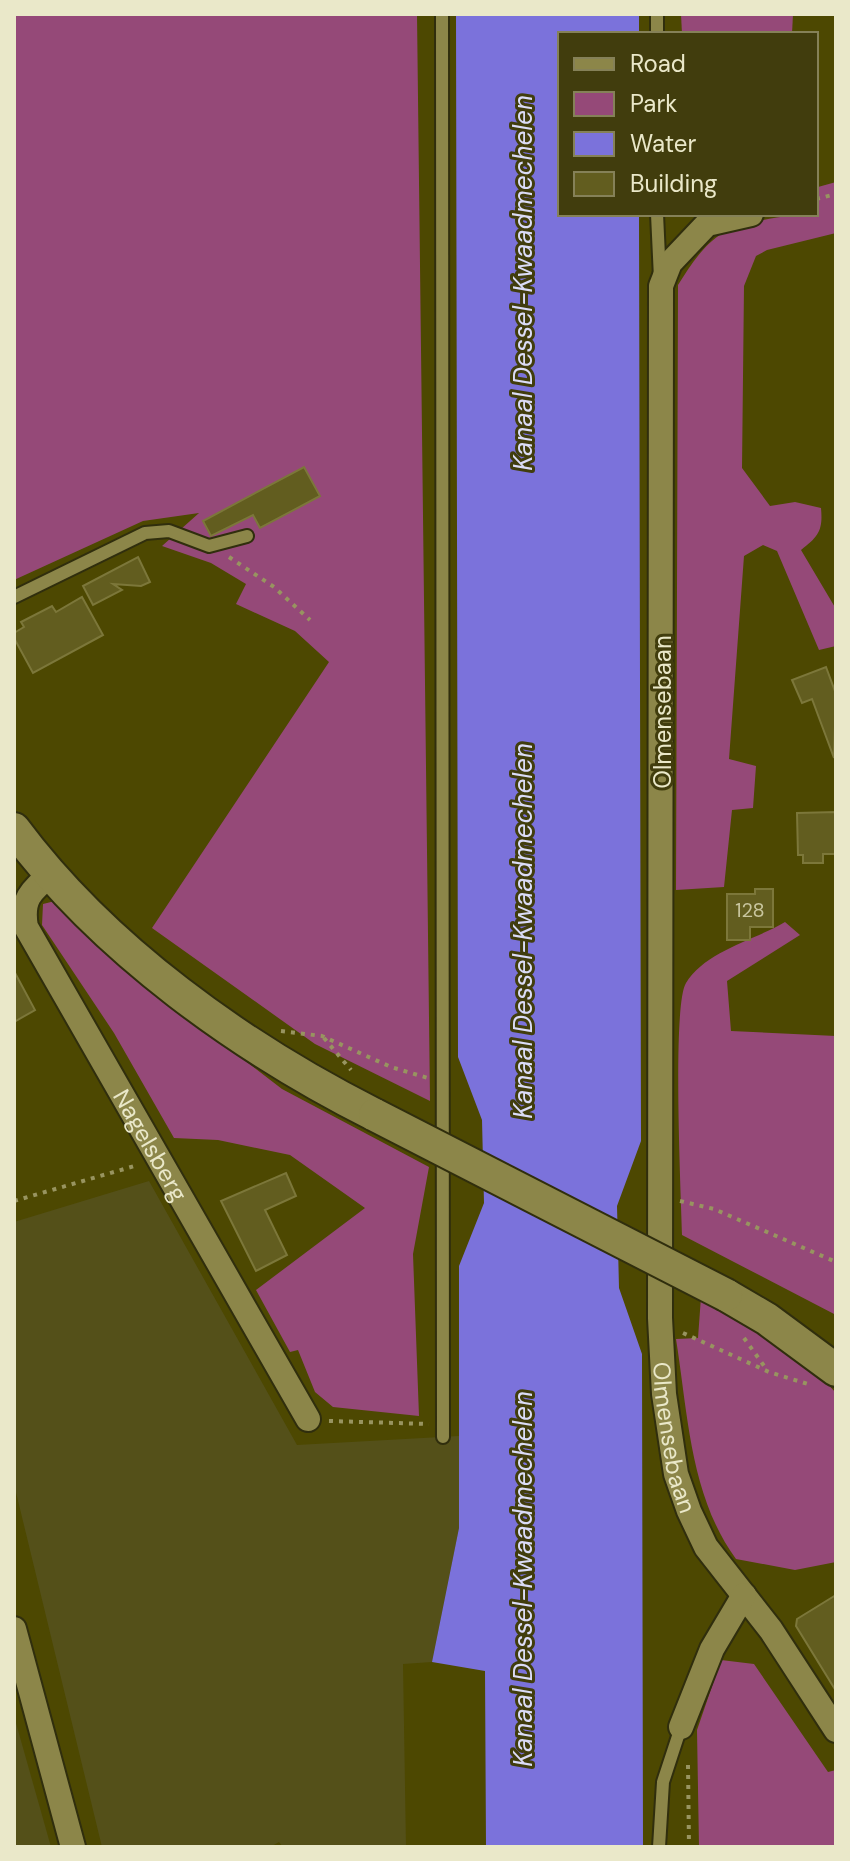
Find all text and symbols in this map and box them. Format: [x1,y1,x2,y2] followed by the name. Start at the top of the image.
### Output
[558,32,818,216] legend
[630,48,686,79] text: Road
[630,88,677,119] text: Park
[506,95,540,471] water label: Kanaal Dessel-Kwaadmechelen
[630,128,696,159] text: Water
[630,168,717,199] text: Building
[647,635,678,789] street label: Olmensebaan
[506,743,540,1119] water label: Kanaal Dessel-Kwaadmechelen
[735,897,765,923] house number: 128
[107,1083,195,1207] street label: Nagelsberg
[647,1361,704,1517] street label: Olmensebaan
[506,1391,540,1767] water label: Kanaal Dessel-Kwaadmechelen

